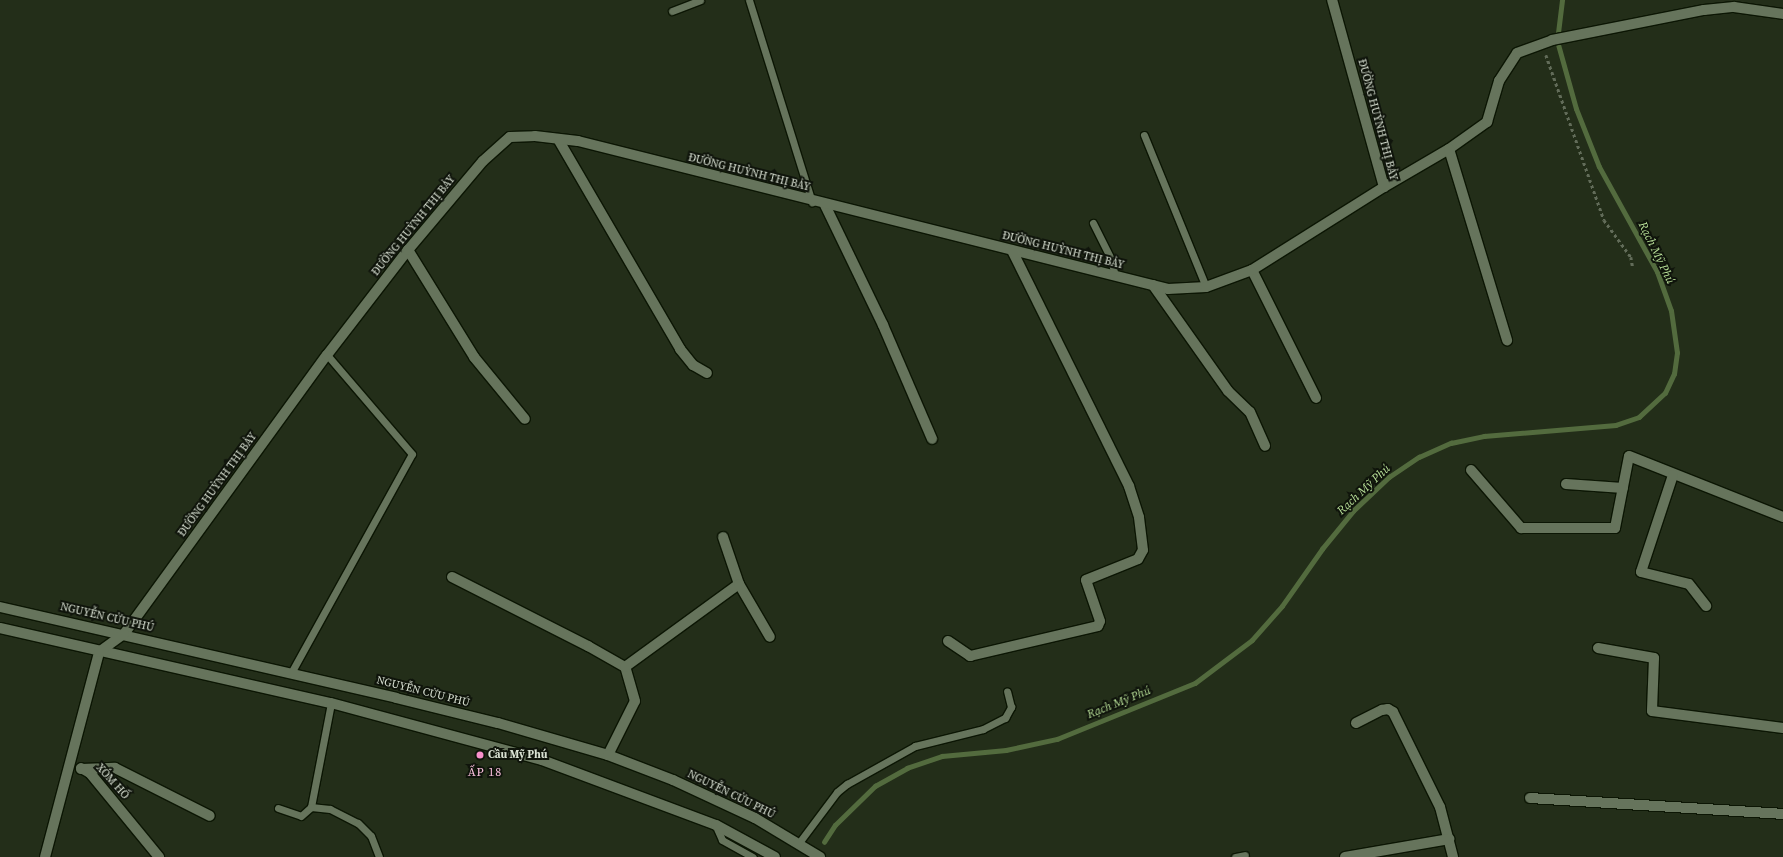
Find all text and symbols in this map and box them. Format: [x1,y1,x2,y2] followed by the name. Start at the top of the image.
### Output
[1354,58,1400,182] street label: ĐƯỜNG HUỲNH THỊ BẢY
[687,151,811,195] street label: ĐƯỜNG HUỲNH THỊ BẢY
[369,173,459,279] street label: ĐƯỜNG HUỲNH THỊ BẢY
[1635,220,1677,286] water label: Rạch Mỹ Phú
[1001,229,1125,273] street label: ĐƯỜNG HUỲNH THỊ BẢY
[176,430,260,540] street label: ĐƯỜNG HUỲNH THỊ BẢY
[1334,462,1394,518] water label: Rạch Mỹ Phú
[59,601,155,635] street label: NGUYỄN CỬU PHÚ
[375,674,471,710] street label: NGUYỄN CỬU PHÚ
[1085,684,1153,722] water label: Rạch Mỹ Phú
[488,748,547,762] place label: Cầu Mỹ Phú
[475,750,485,760] marker: Cầu Mỹ Phú
[93,762,131,802] street label: XÓM HỐ
[468,766,502,780] district label: ẤP 18
[685,768,777,822] street label: NGUYỄN CỬU PHÚ

